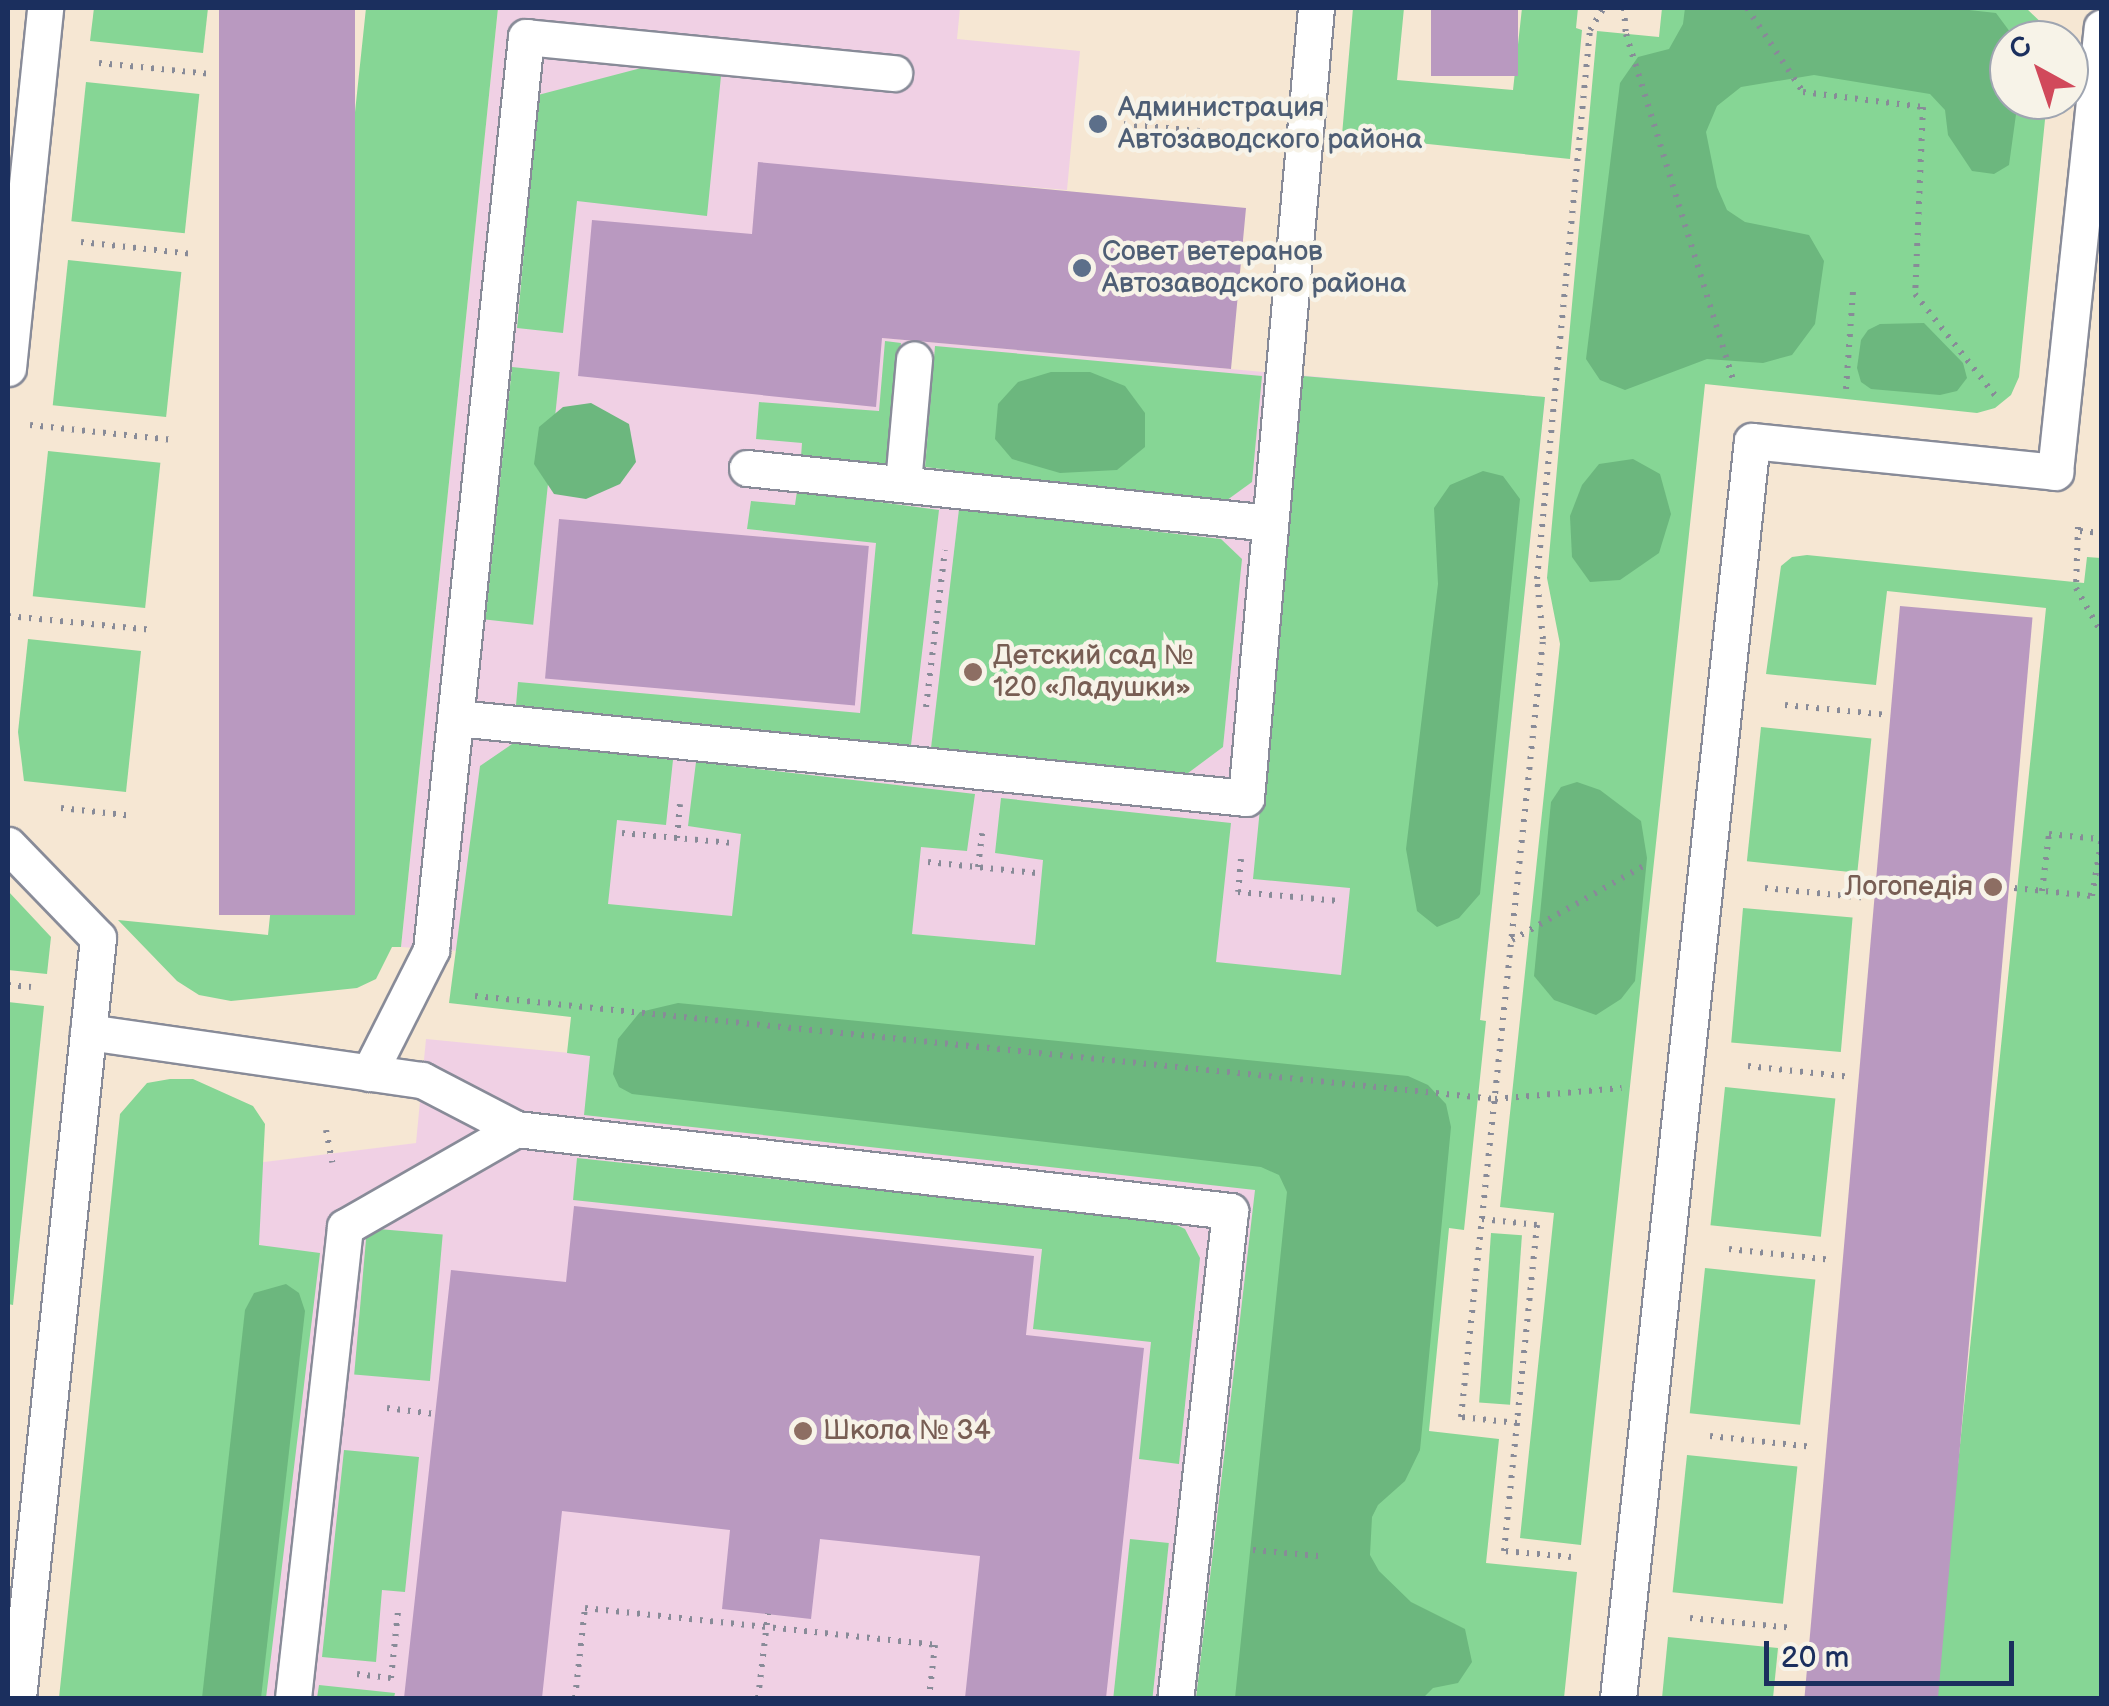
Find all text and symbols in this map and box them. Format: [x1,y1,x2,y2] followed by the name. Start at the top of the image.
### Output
[1989,20,2089,120] north arrow
[2003,29,2039,67] text: С
[1118,91,1422,157] place label: Администрация Автозаводского района
[1087,113,1109,135] marker: Администрация Автозаводского района
[1102,235,1406,301] place label: Совет ветеранов Автозаводского района
[1071,257,1093,279] marker: Совет ветеранов Автозаводского района
[993,639,1194,705] place label: Детский сад № 120 «Ладушки»
[962,661,984,683] marker: Детский сад № 120 «Ладушки»
[1845,870,1973,904] place label: Логопедiя
[1982,876,2004,898] marker: Логопедiя
[823,1414,991,1448] place label: Школа № 34
[792,1420,814,1442] marker: Школа № 34
[1769,1621,2019,1683] scale bar
[1781,1640,1849,1676] text: 20 m

